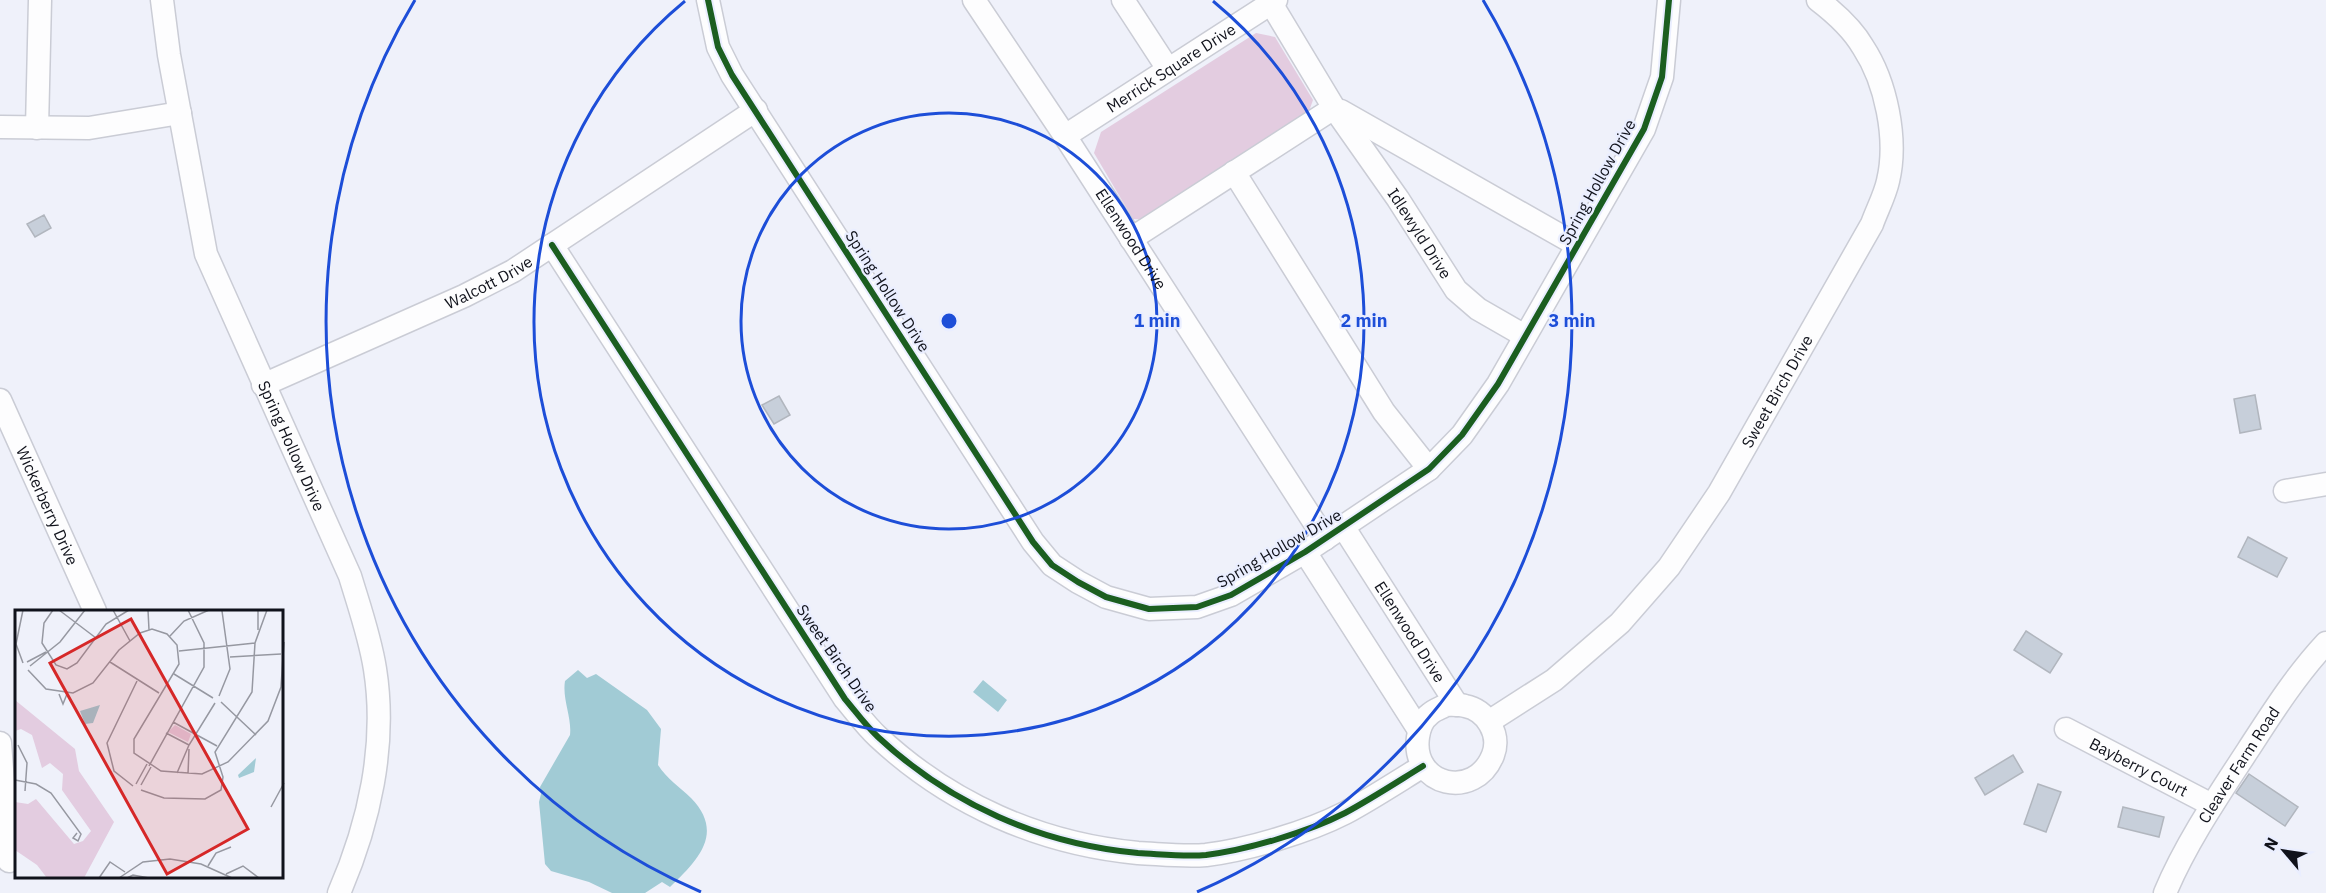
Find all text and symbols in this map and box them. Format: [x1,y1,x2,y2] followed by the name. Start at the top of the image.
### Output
[1103,19,1239,117] street label: Merrick Square Drive
[1554,115,1640,248] street label: Spring Hollow Drive
[1383,184,1456,283] street label: Idlewyld Drive
[1091,185,1171,293] street label: Ellenwood Drive
[841,227,935,356] street label: Spring Hollow Drive
[442,251,536,313] street label: Walcott Drive
[1133,309,1181,332] text: 1 min
[1340,309,1388,332] text: 2 min
[1548,309,1596,332] text: 3 min
[939,311,959,331] centre of rings
[1737,331,1817,451] street label: Sweet Birch Drive
[254,377,330,514] street label: Spring Hollow Drive
[12,443,83,568] street label: Wickerberry Drive
[1213,504,1345,592] street label: Spring Hollow Drive
[1370,577,1450,686] street label: Ellenwood Drive
[792,600,882,716] street label: Sweet Birch Drive
[15,610,284,878] inset map
[2194,703,2284,827] street label: Cleaver Farm Road
[2086,733,2191,801] street label: Bayberry Court
[2254,821,2314,881] north arrow
[2259,834,2282,854] text: N

